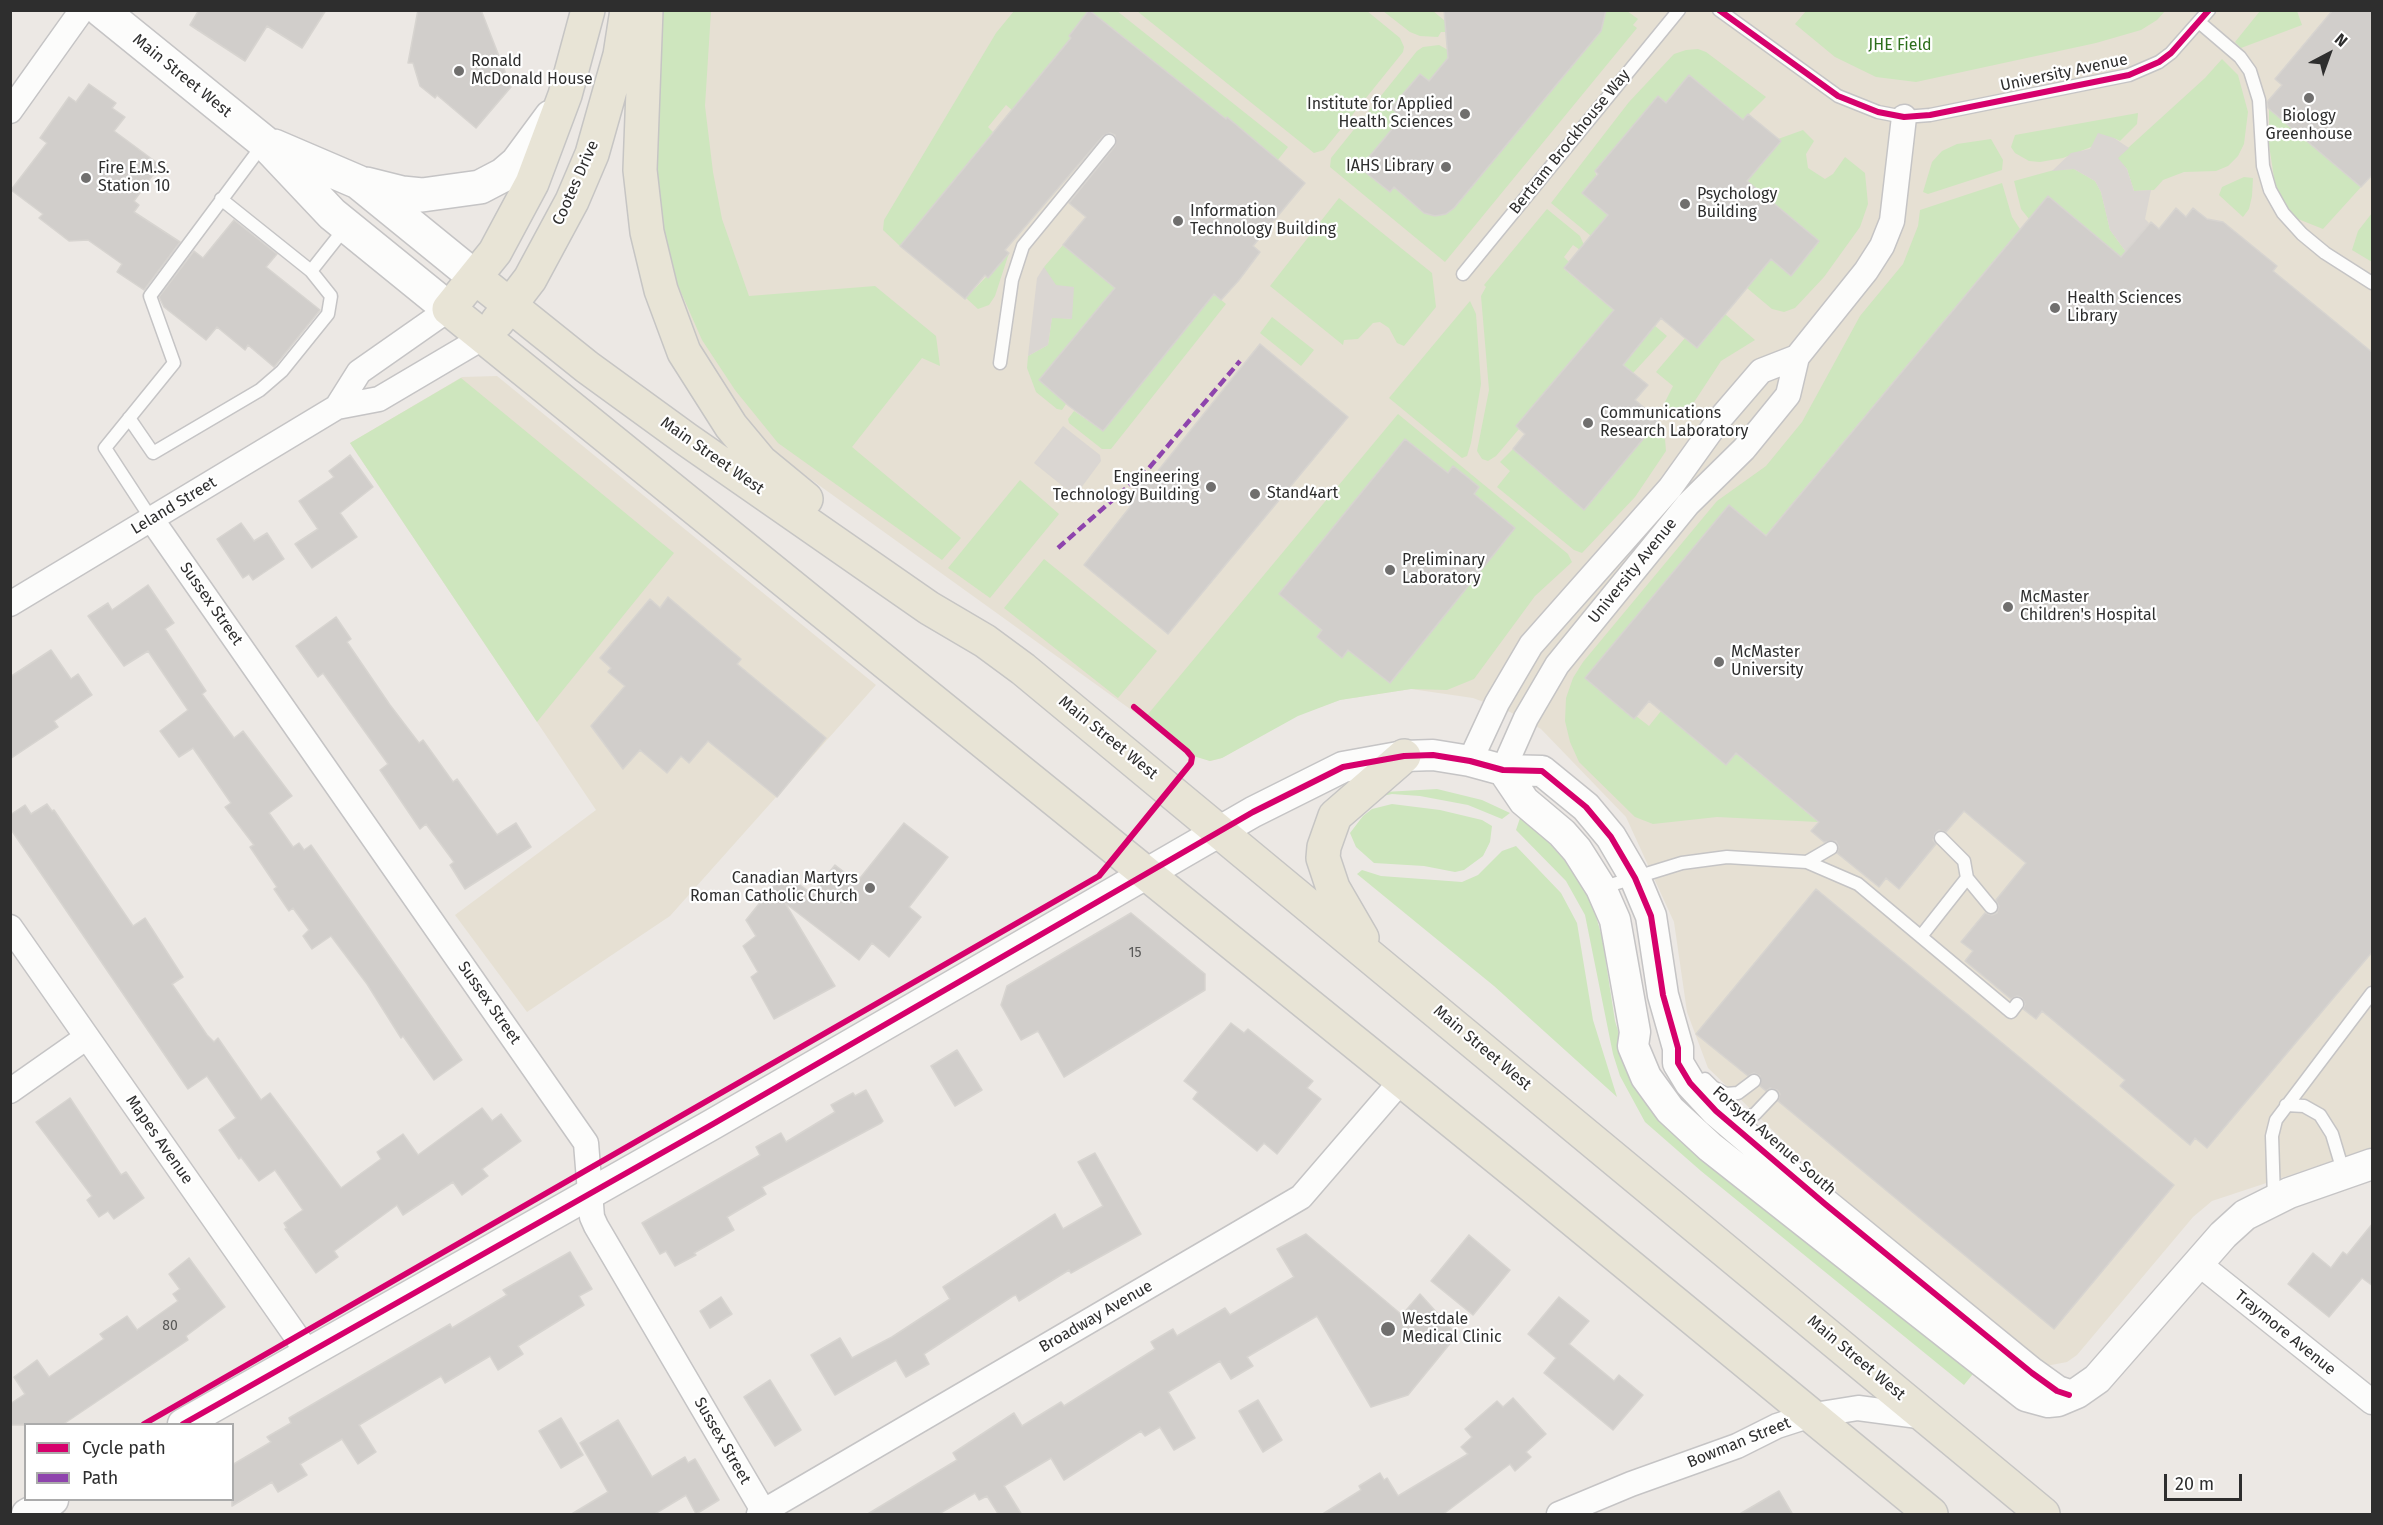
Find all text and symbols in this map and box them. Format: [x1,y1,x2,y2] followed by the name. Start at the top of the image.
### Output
[2299,24,2359,84] north arrow
[2331,29,2351,51] text: N
[129,30,235,122] street label: Main Street West
[1868,36,1932,56] park label: JHE Field
[1999,50,2129,96] street label: University Avenue
[471,52,593,90] place label: Ronald McDonald House
[452,64,466,78] marker: Ronald McDonald House
[1506,66,1634,218] street label: Bertram Brockhouse Way
[2302,91,2316,105] marker: Biology Greenhouse
[1307,95,1453,133] place label: Institute for Applied Health Sciences
[1458,107,1472,121] marker: Institute for Applied Health Sciences
[2266,107,2352,145] place label: Biology Greenhouse
[549,138,603,228] street label: Cootes Drive
[1346,157,1434,177] place label: IAHS Library
[98,159,170,197] place label: Fire E.M.S. Station 10
[1439,160,1453,174] marker: IAHS Library
[79,171,93,185] marker: Fire E.M.S. Station 10
[1697,185,1777,223] place label: Psychology Building
[1678,197,1692,211] marker: Psychology Building
[1190,202,1336,240] place label: Information Technology Building
[1171,214,1185,228] marker: Information Technology Building
[2067,289,2182,327] place label: Health Sciences Library
[2048,301,2062,315] marker: Health Sciences Library
[1600,404,1748,442] place label: Communications Research Laboratory
[657,413,767,499] street label: Main Street West
[1581,416,1595,430] marker: Communications Research Laboratory
[1053,468,1199,506] place label: Engineering Technology Building
[128,473,220,539] street label: Leland Street
[1204,480,1218,494] marker: Engineering Technology Building
[1267,484,1338,504] place label: Stand4art
[1248,487,1262,501] marker: Stand4art
[1585,515,1681,627] street label: University Avenue
[1402,551,1485,589] place label: Preliminary Laboratory
[175,559,247,649] street label: Sussex Street
[1383,563,1397,577] marker: Preliminary Laboratory
[2020,588,2156,626] place label: McMaster Children's Hospital
[2001,600,2015,614] marker: McMaster Children's Hospital
[1731,643,1803,681] place label: McMaster University
[1712,655,1726,669] marker: McMaster University
[1055,692,1161,784] street label: Main Street West
[690,869,858,907] place label: Canadian Martyrs Roman Catholic Church
[863,881,877,895] marker: Canadian Martyrs Roman Catholic Church
[1128,945,1142,961] house number: 15
[453,958,525,1048] street label: Sussex Street
[1429,1001,1535,1095] street label: Main Street West
[1708,1082,1840,1200] street label: Forsyth Avenue South
[121,1092,197,1188] street label: Mapes Avenue
[1036,1277,1156,1357] street label: Broadway Avenue
[2231,1286,2339,1380] street label: Traymore Avenue
[1402,1310,1502,1348] place label: Westdale Medical Clinic
[1803,1311,1909,1405] street label: Main Street West
[162,1318,178,1334] house number: 80
[1379,1320,1397,1338] marker: Westdale Medical Clinic
[689,1394,755,1488] street label: Sussex Street
[1684,1413,1794,1473] street label: Bowman Street
[24,1423,234,1501] legend
[82,1437,166,1459] text: Cycle path
[2167,1462,2245,1500] scale bar
[82,1467,118,1489] text: Path
[2175,1473,2214,1495] text: 20 m

